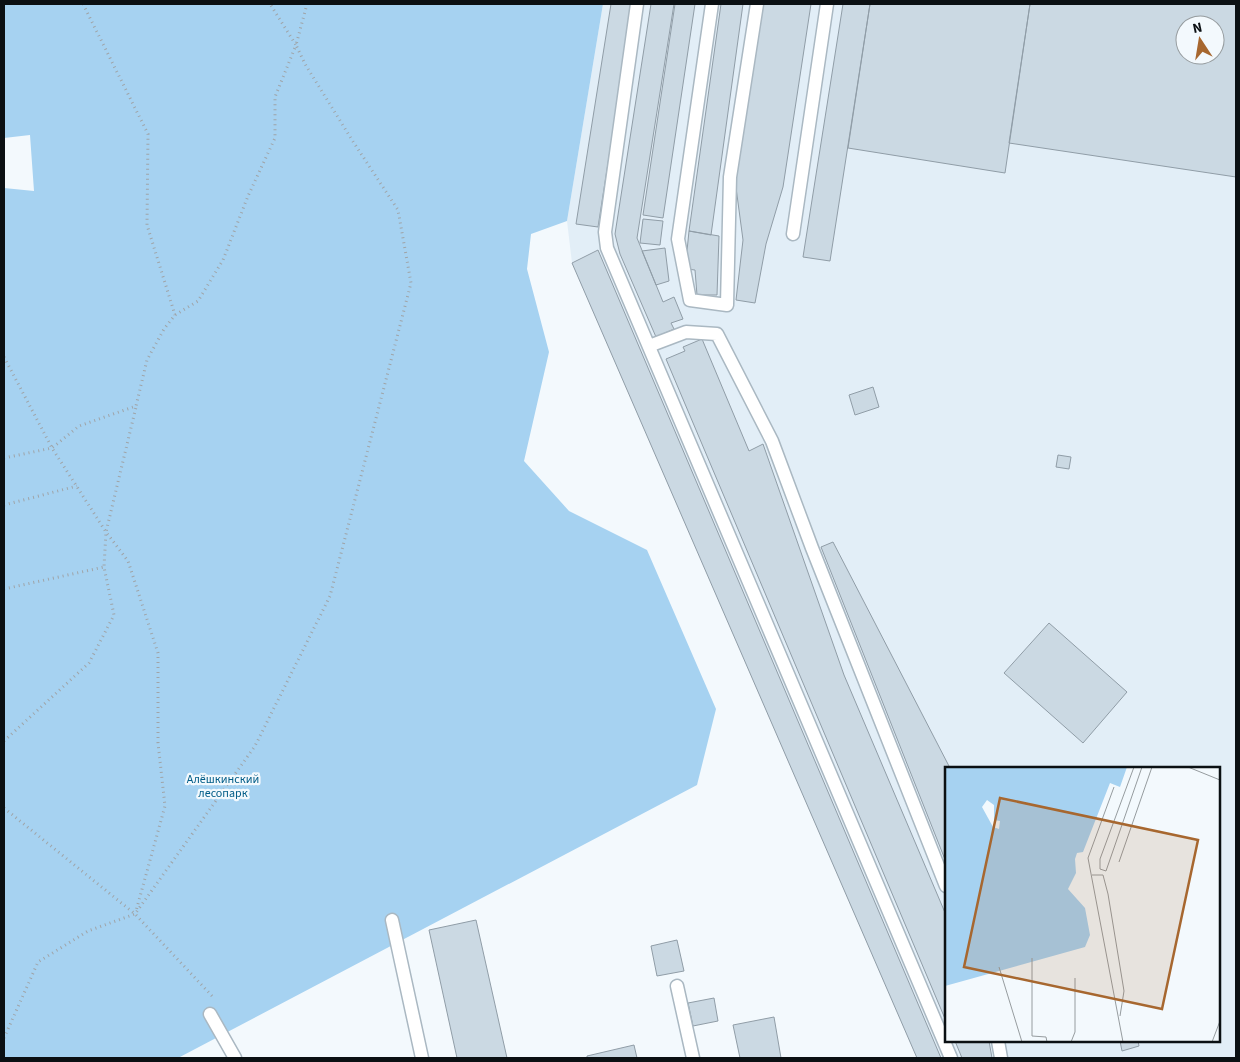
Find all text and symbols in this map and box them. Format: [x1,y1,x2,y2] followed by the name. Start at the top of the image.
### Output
[1175,15,1225,65] north arrow
[1191,18,1204,39] text: N
[945,767,1220,1042] inset map
[187,771,259,802] park label: Алёшкинский лесопарк

